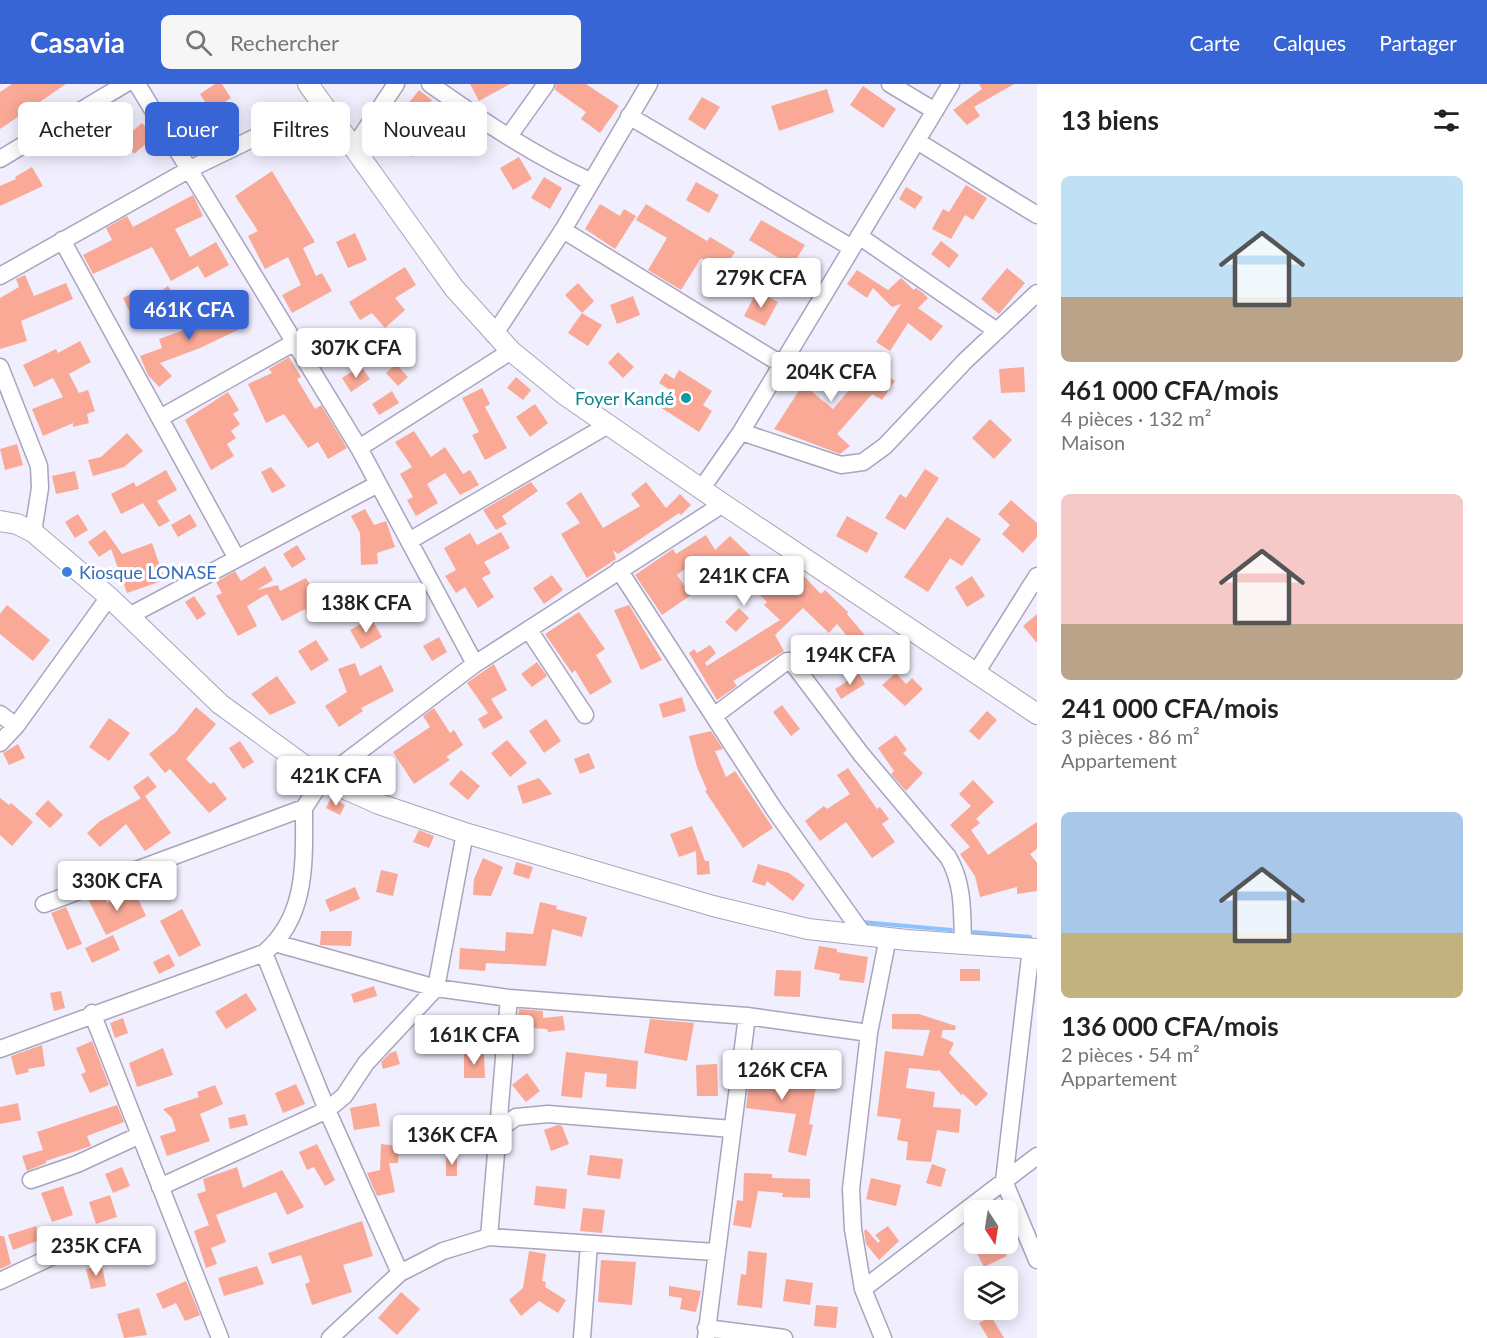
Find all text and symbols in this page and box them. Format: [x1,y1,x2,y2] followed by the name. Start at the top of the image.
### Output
[161,15,581,69] search box
[30,25,125,59] text: Casavia
[182,26,215,59] icon: search
[230,29,339,56] text: Rechercher
[1189,30,1240,55] text: Carte
[1273,30,1346,55] text: Calques
[1379,30,1457,55] text: Partager
[18,102,133,156] chip: Acheter
[145,102,239,156] chip: Louer
[251,102,350,156] chip: Filtres
[362,102,487,156] chip: Nouveau
[1061,104,1159,136] text: 13 biens
[1430,104,1463,137] icon: filters
[1208,215,1316,323] icon: home
[699,258,823,309] pin: 279K CFA
[716,265,806,289] text: 279K CFA
[127,290,251,341] pin: 461K CFA
[144,297,234,321] text: 461K CFA
[294,328,418,379] pin: 307K CFA
[311,335,401,359] text: 307K CFA
[769,352,893,403] pin: 204K CFA
[786,359,876,383] text: 204K CFA
[1061,374,1279,406] text: 461 000 CFA/mois
[575,387,674,409] place label: Foyer Kandé
[679,391,693,405] marker: Foyer Kandé
[1061,406,1211,430] text: 4 pièces · 132 m²
[1061,430,1125,454] text: Maison
[1208,533,1316,641] icon: home
[682,556,806,607] pin: 241K CFA
[79,561,217,583] place label: Kiosque LONASE
[699,563,789,587] text: 241K CFA
[60,565,74,579] marker: Kiosque LONASE
[304,583,428,634] pin: 138K CFA
[321,590,411,614] text: 138K CFA
[788,635,912,686] pin: 194K CFA
[805,642,895,666] text: 194K CFA
[1061,692,1279,724] text: 241 000 CFA/mois
[1061,724,1200,748] text: 3 pièces · 86 m²
[1061,748,1177,772] text: Appartement
[274,756,398,807] pin: 421K CFA
[291,763,381,787] text: 421K CFA
[1208,851,1316,959] icon: home
[55,861,179,912] pin: 330K CFA
[72,868,162,892] text: 330K CFA
[1061,1010,1279,1042] text: 136 000 CFA/mois
[412,1015,536,1066] pin: 161K CFA
[429,1022,519,1046] text: 161K CFA
[1061,1042,1200,1066] text: 2 pièces · 54 m²
[720,1050,844,1101] pin: 126K CFA
[737,1057,827,1081] text: 126K CFA
[1061,1066,1177,1090] text: Appartement
[390,1115,514,1166] pin: 136K CFA
[407,1122,497,1146] text: 136K CFA
[964,1200,1018,1254] north arrow
[964,1200,1018,1320] map controls
[34,1226,158,1277] pin: 235K CFA
[51,1233,141,1257] text: 235K CFA
[964,1266,1018,1320] button: layers

